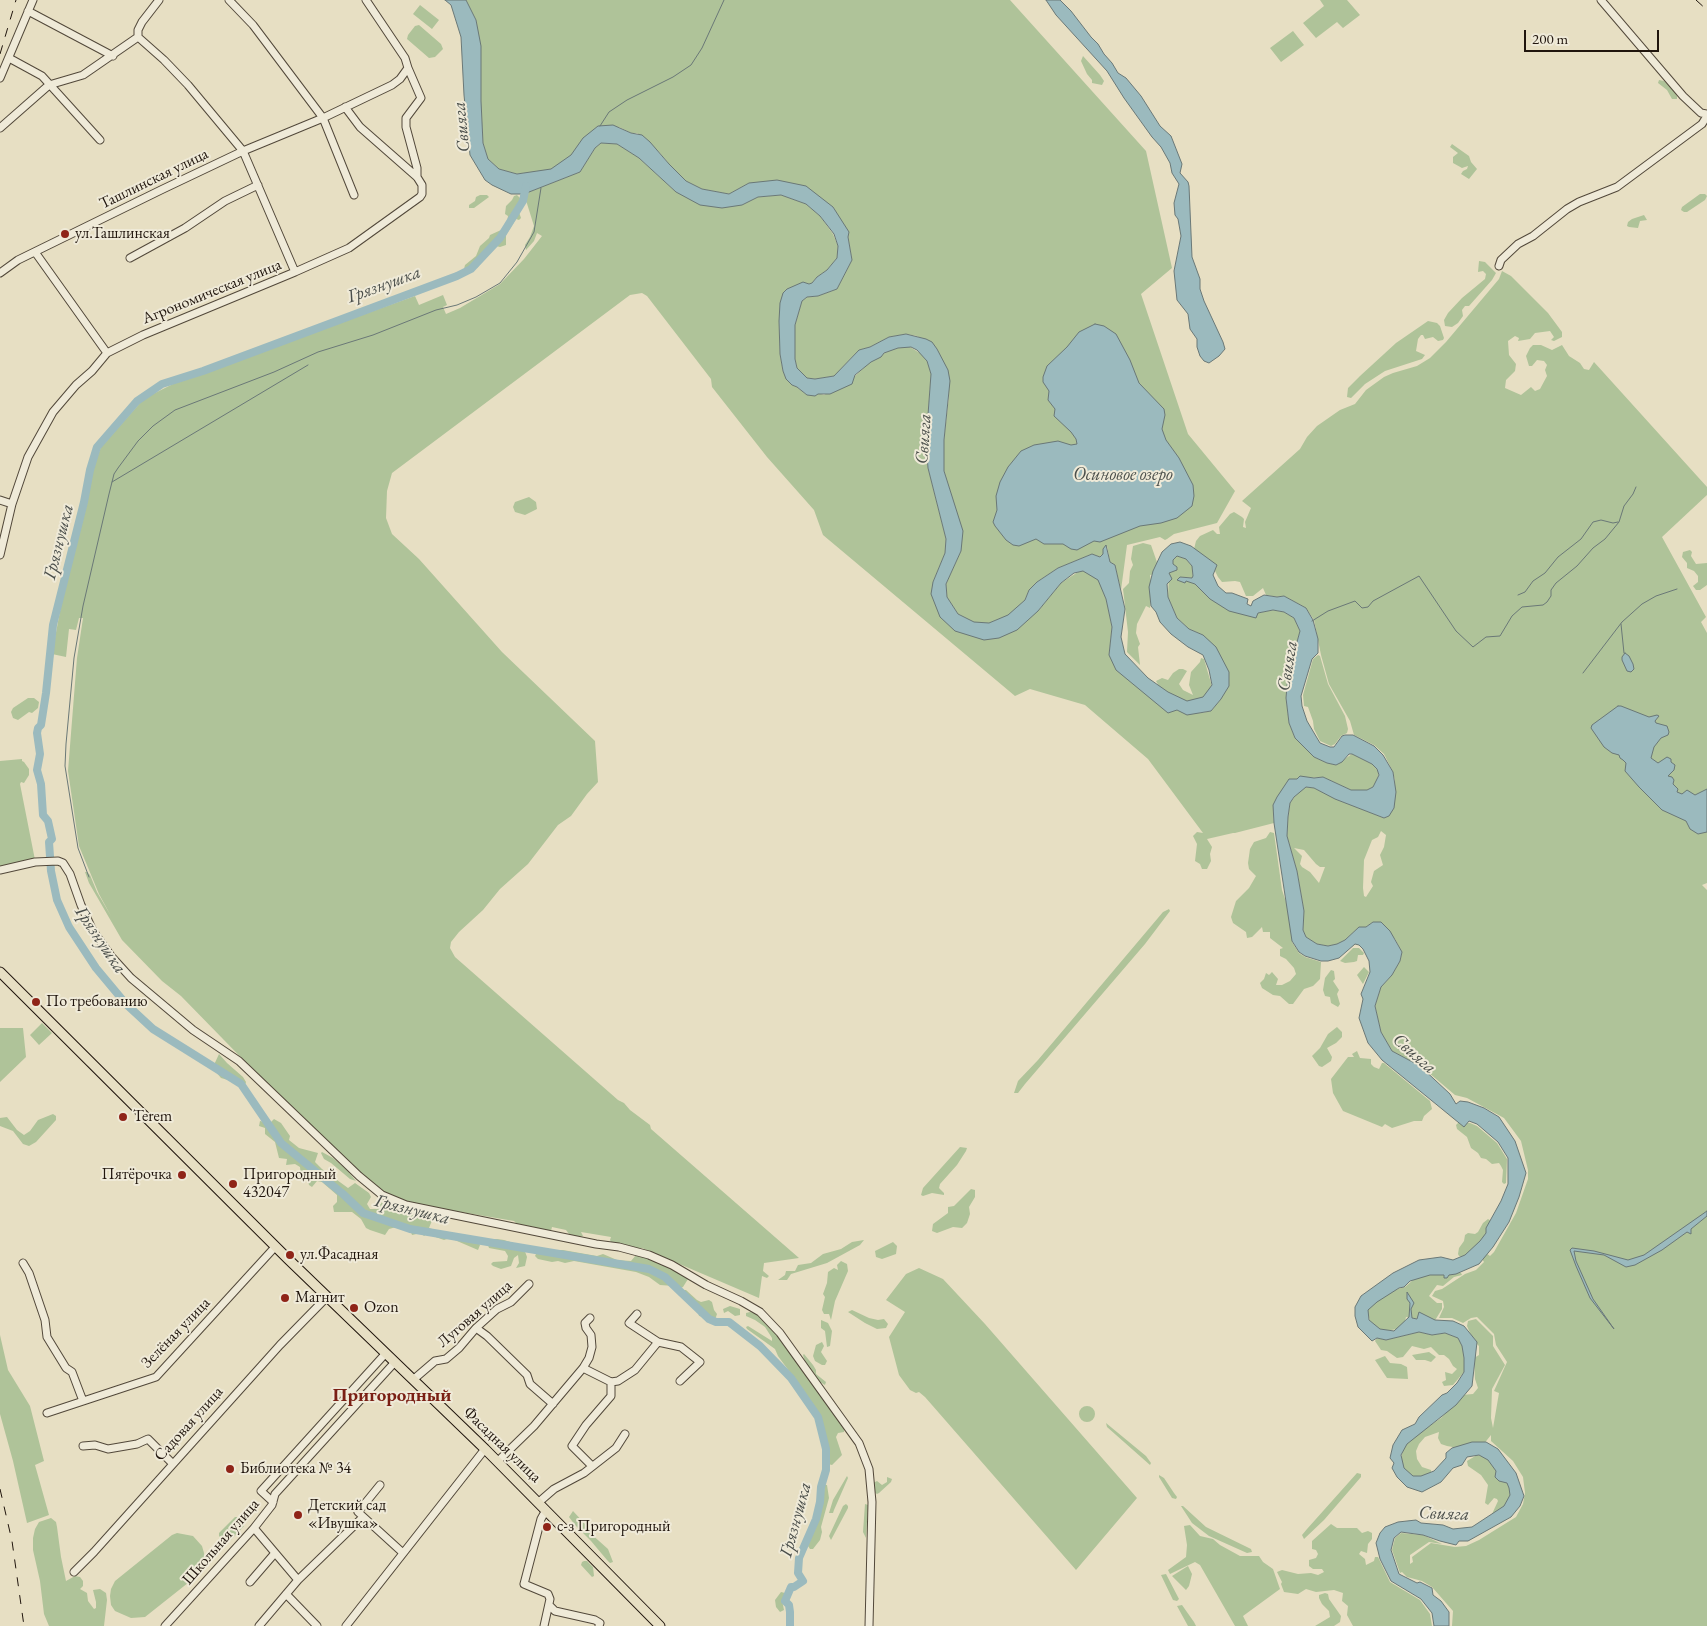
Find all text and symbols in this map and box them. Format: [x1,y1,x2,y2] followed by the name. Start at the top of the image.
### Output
[1527,20,1662,52] scale bar
[1532,29,1568,48] text: 200 m
[449,101,475,153] water label: Свияга
[96,144,212,214] street label: Ташлинская улица
[75,224,170,244] place label: ул.Ташлинская
[59,228,71,240] marker: ул.Ташлинская
[140,255,284,329] street label: Агрономическая улица
[344,262,424,308] water label: Грязнушка
[911,413,937,465] water label: Свияга
[1073,464,1173,486] water label: Осиновое озеро
[39,502,79,582] water label: Грязнушка
[1273,639,1303,693] water label: Свияга
[70,902,130,978] water label: Грязнушка
[46,992,147,1012] place label: По требованию
[30,996,42,1008] marker: По требованию
[1388,1029,1440,1079] water label: Свияга
[133,1107,172,1127] place label: Terem
[117,1111,129,1123] marker: Terem
[102,1165,172,1185] place label: Пятёрочка
[243,1165,336,1203] place label: Пригородный 432047
[176,1169,188,1181] marker: Пятёрочка
[227,1178,239,1190] marker: Пригородный 432047
[372,1190,452,1230] water label: Грязнушка
[300,1245,378,1265] place label: ул.Фасадная
[284,1249,296,1261] marker: ул.Фасадная
[434,1276,516,1352] street label: Луговая улица
[295,1288,344,1308] place label: Магнит
[279,1292,291,1304] marker: Магнит
[138,1294,214,1372] street label: Зелёная улица
[364,1298,399,1318] place label: Ozon
[348,1302,360,1314] marker: Ozon
[150,1383,228,1465] street label: Садовая улица
[332,1385,452,1407] district label: Пригородный
[459,1403,545,1487] street label: Фасадная улица
[240,1459,351,1479] place label: Библиотека № 34
[224,1463,236,1475] marker: Библиотека № 34
[776,1480,816,1560] water label: Грязнушка
[178,1495,264,1589] street label: Школьная улица
[308,1496,386,1534] place label: Детский сад «Ивушка»
[1418,1502,1470,1526] water label: Свияга
[292,1509,304,1521] marker: Детский сад «Ивушка»
[557,1517,670,1537] place label: с-з Пригородный
[541,1521,553,1533] marker: с-з Пригородный

